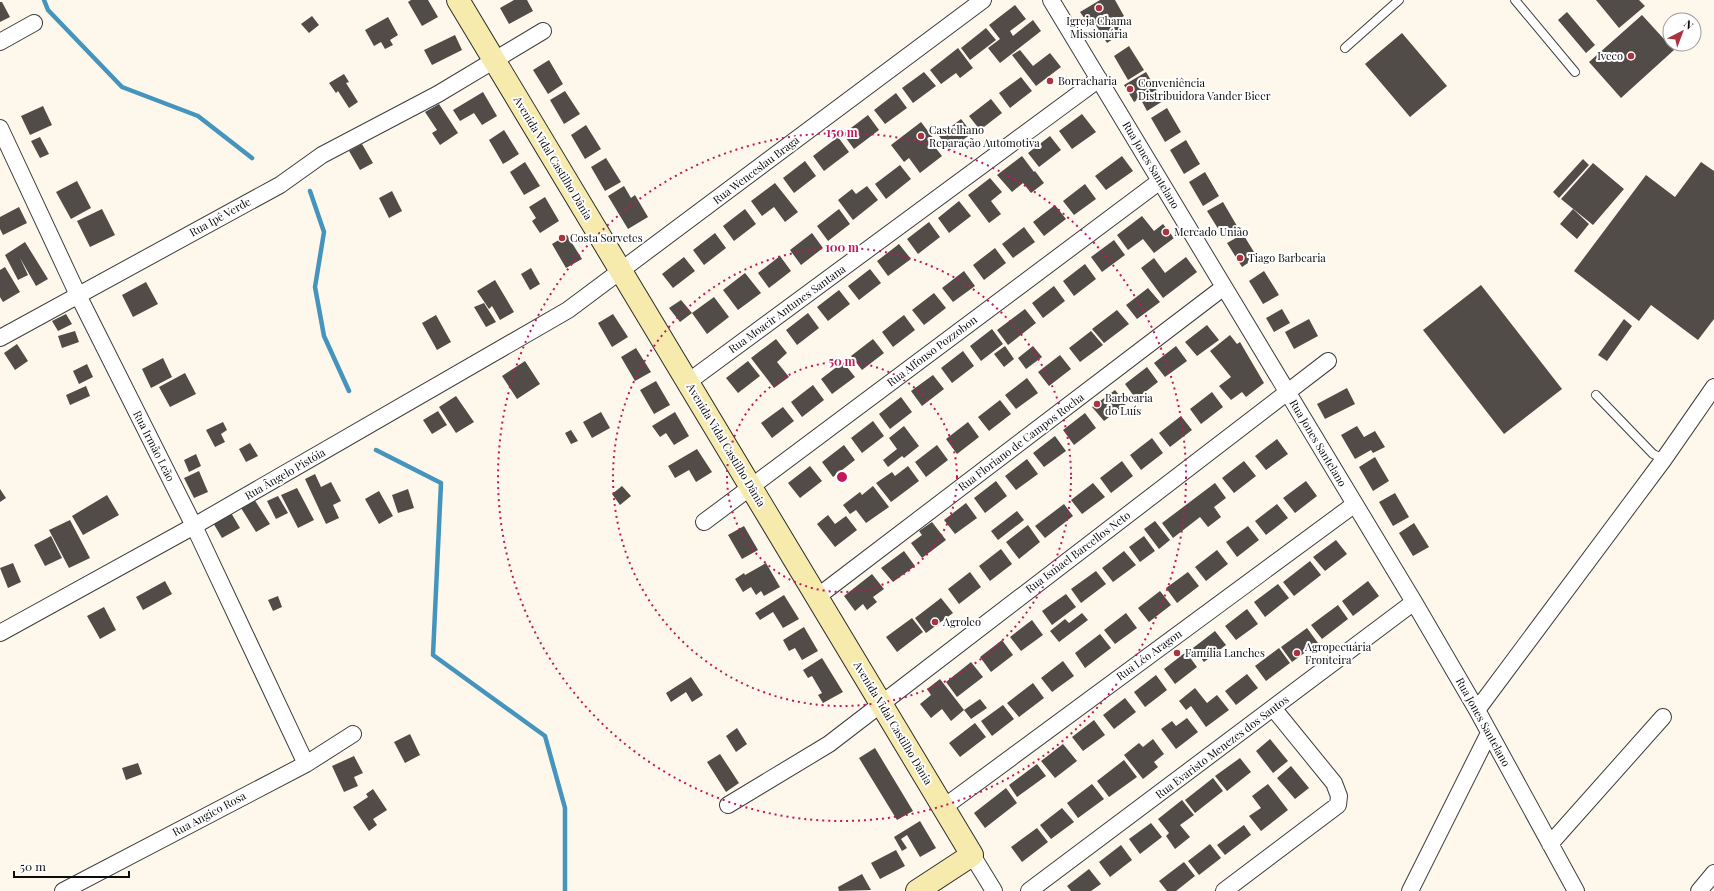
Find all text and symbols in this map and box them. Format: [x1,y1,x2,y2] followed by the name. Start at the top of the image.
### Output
[1094,3,1104,13] marker: Igreja Chama Missionária
[1662,12,1702,52] north arrow
[1066,13,1132,41] place label: Igreja Chama Missionária
[1681,16,1697,32] text: N
[1597,48,1623,63] place label: Iveco
[1626,51,1636,61] marker: Iveco
[1058,73,1118,88] place label: Borracharia
[1138,75,1271,103] place label: Conveniência Distribuidora Vander Bieer
[1045,76,1055,86] marker: Borracharia
[1125,84,1135,94] marker: Conveniência Distribuidora Vander Bieer
[510,92,597,223] street label: Avenida Vidal Castilho Dânia
[1119,118,1183,211] street label: Rua Jones Santelano
[929,122,1040,150] place label: Castelhano Reparação Automotiva
[826,124,858,140] text: 150 m
[916,131,926,141] marker: Castelhano Reparação Automotiva
[709,132,802,207] street label: Rua Wenceslau Braga
[186,193,254,240] street label: Rua Ipê Verde
[1174,224,1248,239] place label: Mercado União
[1161,227,1171,237] marker: Mercado União
[570,230,643,245] place label: Costa Sorvetes
[557,233,567,243] marker: Costa Sorvetes
[825,239,859,255] text: 100 m
[1248,250,1326,265] place label: Tiago Barbearia
[1235,253,1245,263] marker: Tiago Barbearia
[725,261,849,356] street label: Rua Moacir Antunes Santana
[884,312,980,389] street label: Rua Affonso Pozzobon
[829,353,856,369] text: 50 m
[683,379,770,510] street label: Avenida Vidal Castilho Dânia
[955,389,1087,494] street label: Rua Floriano de Campos Rocha
[1105,390,1153,418] place label: Barbearia do Luís
[1286,396,1350,489] street label: Rua Jones Santelano
[1092,399,1102,409] marker: Barbearia do Luís
[130,408,179,484] street label: Rua Irmão Leão
[242,444,328,503] street label: Rua Ângelo Pistóia
[835,470,849,484] centre of rings
[1022,507,1133,596] street label: Rua Ismael Barcellos Neto
[942,614,981,629] place label: Agroleo
[930,617,940,627] marker: Agroleo
[1113,625,1185,683] street label: Rua Léo Aragon
[1304,639,1372,667] place label: Agropecuária Fronteira
[1185,645,1265,660] place label: Família Lanches
[1172,648,1182,658] marker: Família Lanches
[1292,648,1302,658] marker: Agropecuária Fronteira
[850,657,937,788] street label: Avenida Vidal Castilho Dânia
[1453,675,1514,769] street label: Rua Jones Santelano
[1152,691,1291,802] street label: Rua Evaristo Menezes dos Santos
[169,788,249,839] street label: Rua Angico Rosa
[14,853,129,879] scale bar
[20,858,46,874] text: 50 m

